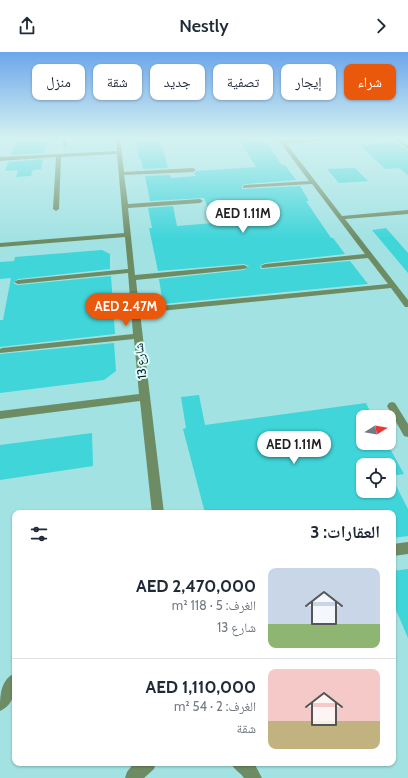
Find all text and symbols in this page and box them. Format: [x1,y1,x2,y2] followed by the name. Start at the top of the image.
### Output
[16,15,38,37] icon: share
[179,15,229,37] text: Nestly
[370,15,392,37] icon: forward
[32,64,85,100] chip: منزل
[93,64,142,100] chip: شقة
[150,64,205,100] chip: جديد
[213,64,273,100] chip: تصفية
[281,64,336,100] chip: إيجار
[344,64,396,100] chip: شراء
[197,200,289,234] pin: AED 1.11M
[215,205,271,221] text: AED 1.11M
[80,293,172,327] pin: AED 2.47M
[95,298,157,314] text: AED 2.47M
[131,342,150,380] street label: شارع 13
[356,410,396,450] north arrow
[356,410,396,498] map controls
[248,431,340,465] pin: AED 1.11M
[266,436,322,452] text: AED 1.11M
[356,458,396,498] button: locate
[310,522,380,542] text: العقارات: 3
[28,523,50,545] icon: filters
[136,576,256,596] text: AED 2,470,000
[300,584,348,632] icon: home
[172,597,256,613] text: الغرف: 5 · 118 m²
[217,619,256,635] text: شارع 13
[146,677,256,697] text: AED 1,110,000
[300,685,348,733] icon: home
[174,698,256,714] text: الغرف: 2 · 54 m²
[237,720,256,736] text: شقة

